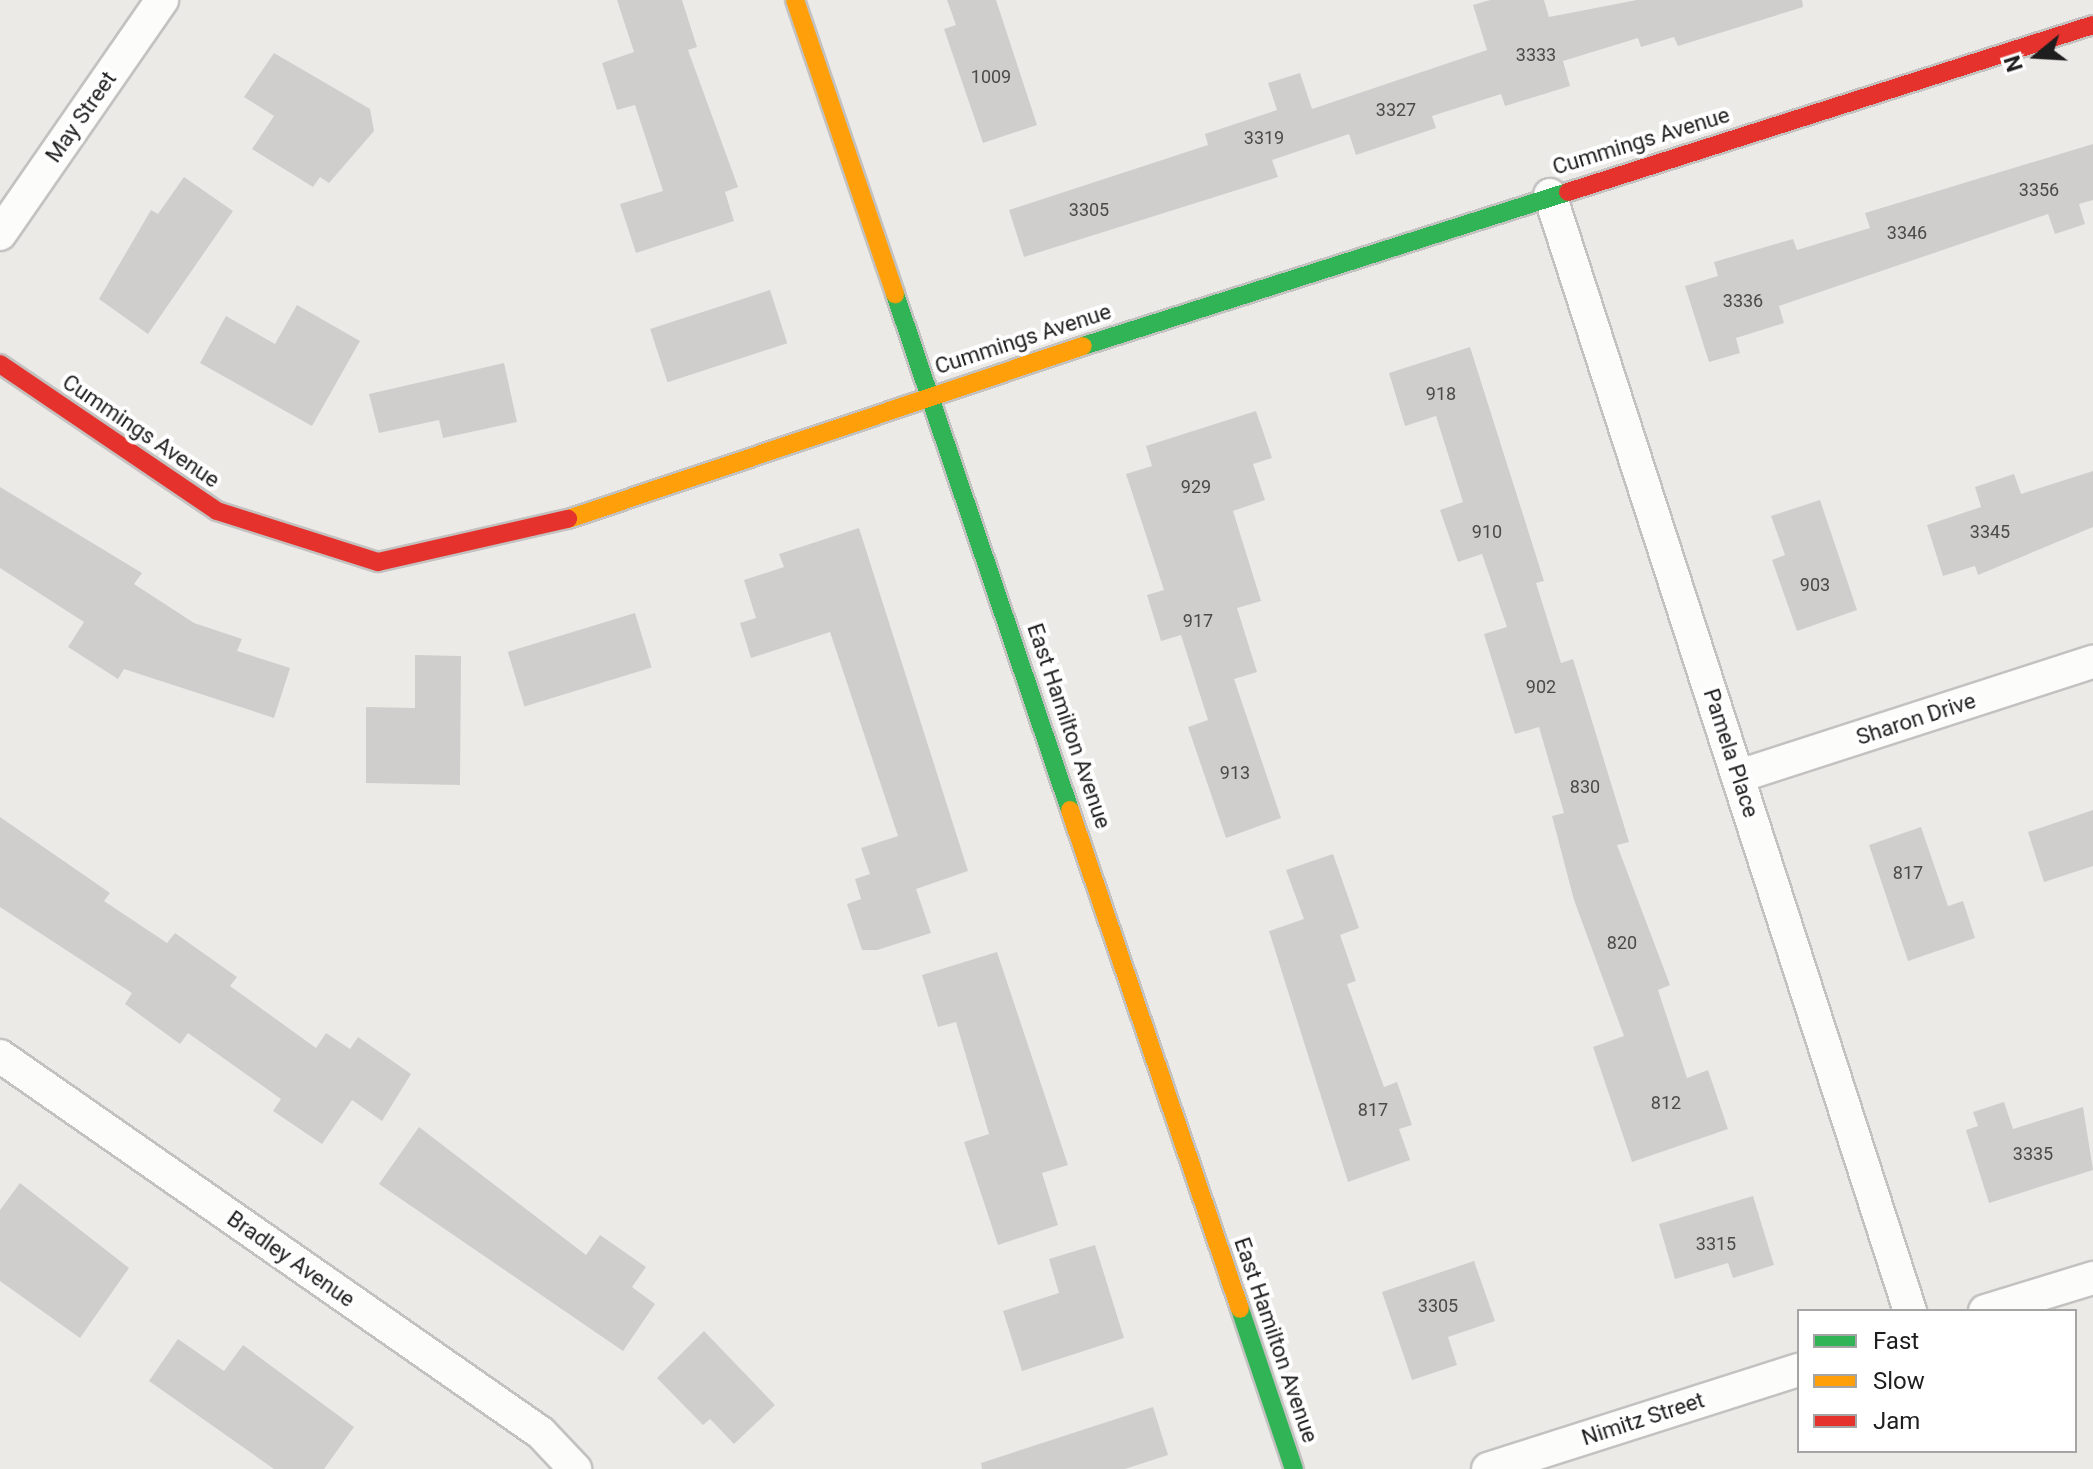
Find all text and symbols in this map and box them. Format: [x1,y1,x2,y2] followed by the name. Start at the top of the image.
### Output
[1997,16,2077,96] north arrow
[1516,44,1556,66] house number: 3333
[1999,52,2028,75] text: N
[40,66,122,168] street label: May Street
[971,66,1011,88] house number: 1009
[1376,99,1416,121] house number: 3327
[1549,102,1733,180] street label: Cummings Avenue
[1244,127,1284,149] house number: 3319
[2019,179,2059,201] house number: 3356
[1069,199,1109,221] house number: 3305
[1887,222,1927,244] house number: 3346
[1723,290,1763,312] house number: 3336
[932,298,1114,380] street label: Cummings Avenue
[57,369,225,493] street label: Cummings Avenue
[1426,383,1456,405] house number: 918
[1181,476,1211,498] house number: 929
[1472,521,1502,543] house number: 910
[1970,521,2010,543] house number: 3345
[1800,574,1830,596] house number: 903
[1183,610,1213,632] house number: 917
[1021,620,1117,832] street label: East Hamilton Avenue
[1526,676,1556,698] house number: 902
[1698,685,1764,821] street label: Pamela Place
[1853,687,1979,751] street label: Sharon Drive
[1220,762,1250,784] house number: 913
[1570,776,1600,798] house number: 830
[1893,862,1923,884] house number: 817
[1607,932,1637,954] house number: 820
[1651,1092,1681,1114] house number: 812
[1358,1099,1388,1121] house number: 817
[2013,1143,2053,1165] house number: 3335
[222,1205,360,1313] street label: Bradley Avenue
[1696,1233,1736,1255] house number: 3315
[1228,1234,1324,1446] street label: East Hamilton Avenue
[1418,1295,1458,1317] house number: 3305
[1797,1309,2077,1453] legend
[1873,1327,1919,1355] text: Fast
[1873,1367,1925,1395] text: Slow
[1578,1387,1708,1451] street label: Nimitz Street
[1873,1407,1920,1435] text: Jam

